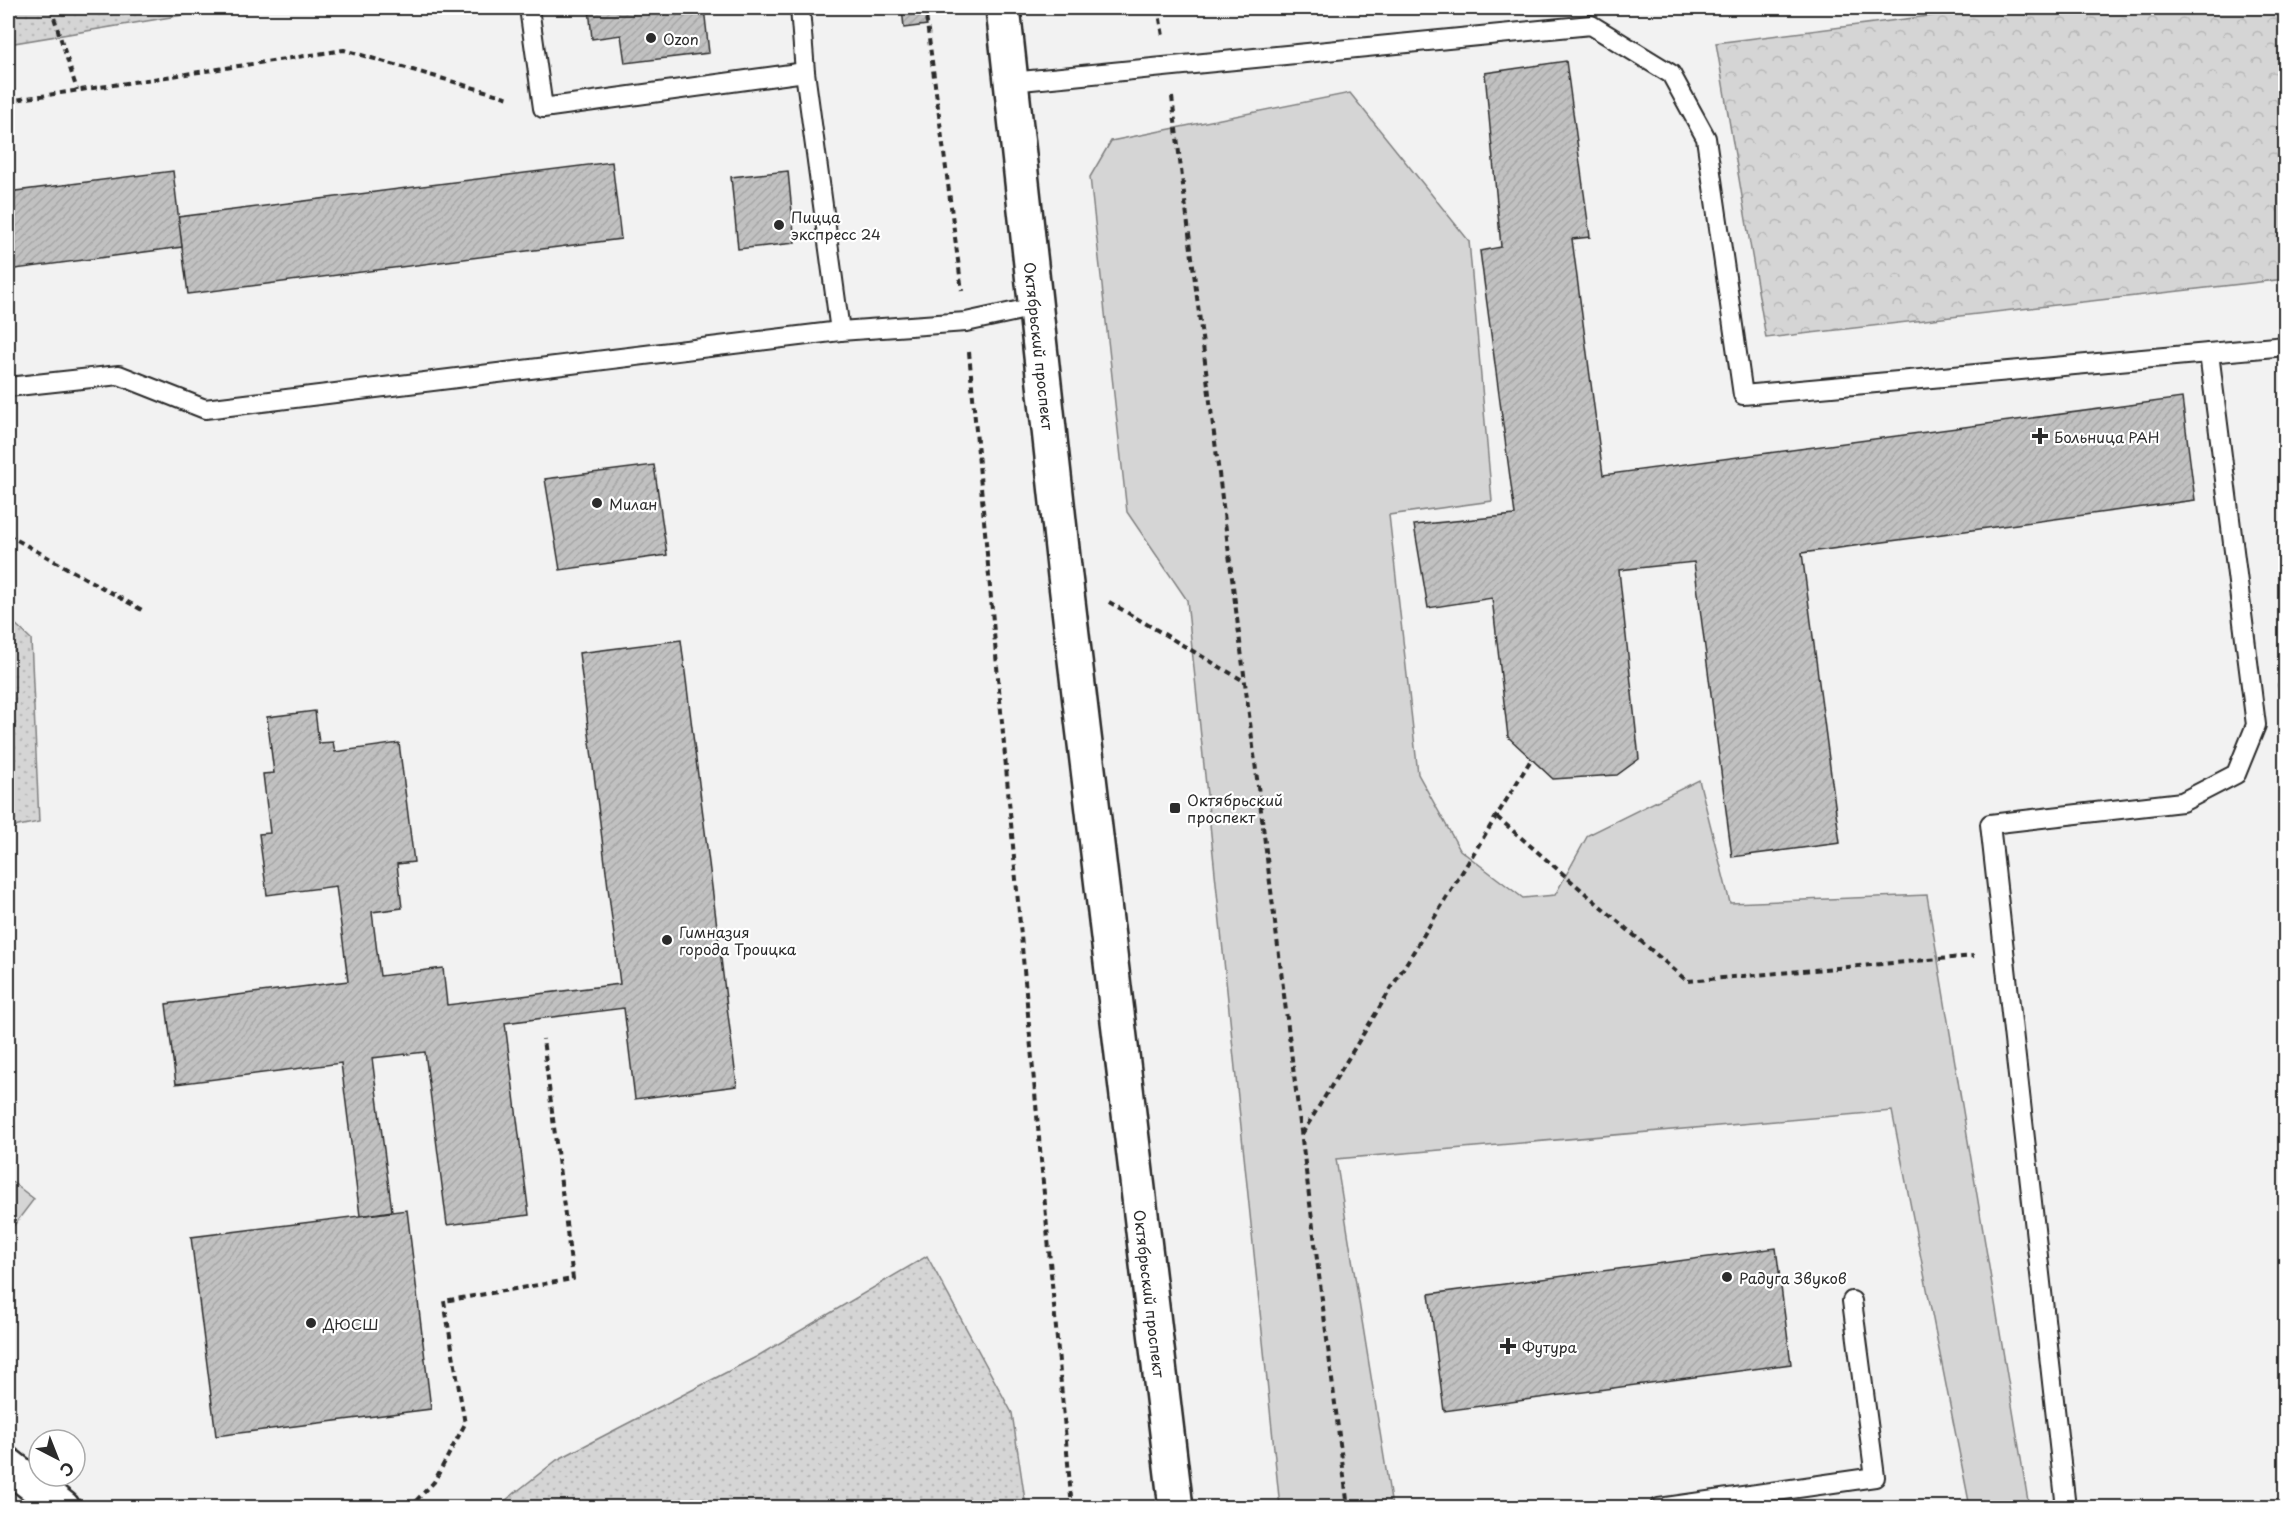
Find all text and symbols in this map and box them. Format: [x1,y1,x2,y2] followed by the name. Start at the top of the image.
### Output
[663,27,699,50] place label: Ozon
[644,31,658,45] marker: Ozon
[791,205,881,245] place label: Пицца экспресс 24
[772,218,786,232] marker: Пицца экспресс 24
[1019,261,1061,432] street label: Октябрьский проспект
[2054,425,2160,448] place label: Больница РАН
[2031,427,2049,445] marker: Больница РАН
[609,492,657,515] place label: Милан
[590,496,604,510] marker: Милан
[1187,788,1283,828] place label: Октябрьский проспект
[1168,801,1182,815] marker: Октябрьский проспект
[679,920,797,960] place label: Гимназия города Троицка
[660,933,674,947] marker: Гимназия города Троицка
[1129,1208,1172,1379] street label: Октябрьский проспект
[1739,1266,1847,1289] place label: Радуга Звуков
[1720,1270,1734,1284] marker: Радуга Звуков
[322,1312,379,1335] place label: ДЮСШ
[304,1316,318,1330] marker: ДЮСШ
[1522,1335,1578,1358] place label: Футура
[1499,1337,1517,1355] marker: Футура
[27,1428,87,1488] north arrow
[55,1457,80,1483] text: С

